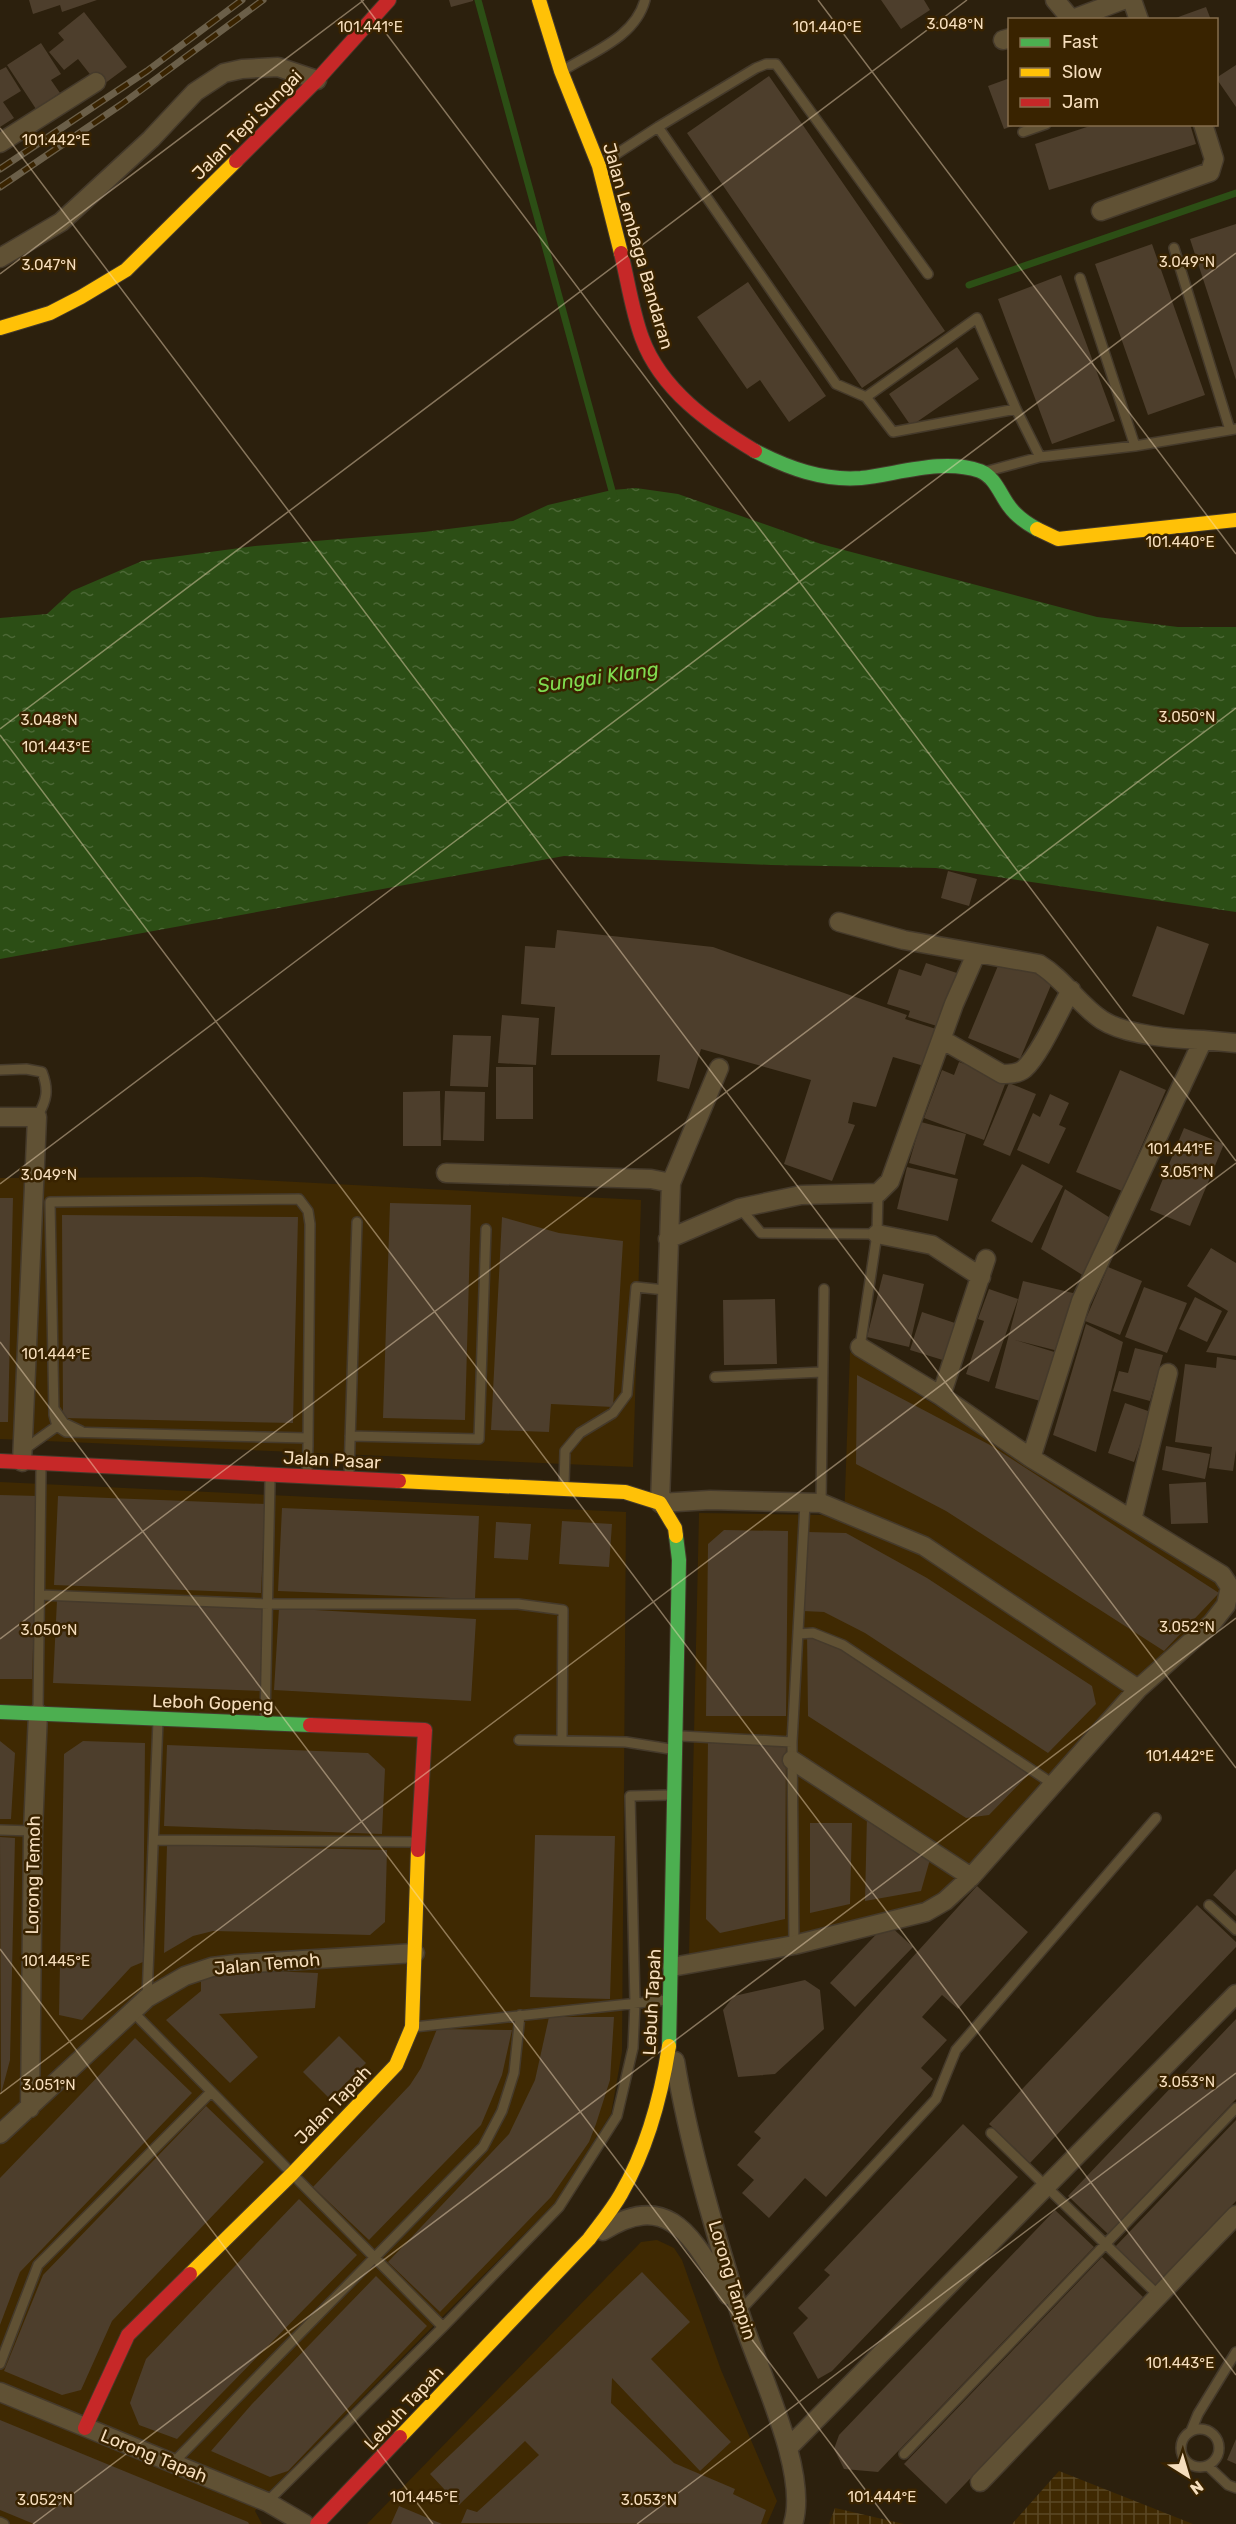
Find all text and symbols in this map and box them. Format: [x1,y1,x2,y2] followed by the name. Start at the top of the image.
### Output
[926,15,984,33] text: 3.048°N
[337,18,403,36] text: 101.441°E
[793,18,861,36] text: 101.440°E
[1008,18,1218,126] legend
[1062,31,1098,53] text: Fast
[1062,61,1102,83] text: Slow
[187,65,307,185] street label: Jalan Tepi Sungai
[1062,91,1099,113] text: Jam
[22,131,90,149] text: 101.442°E
[598,140,678,352] street label: Jalan Lembaga Bandaran
[1159,253,1215,271] text: 3.049°N
[21,256,77,274] text: 3.047°N
[1146,533,1214,551] text: 101.440°E
[536,657,660,697] water label: Sungai Klang
[1159,708,1215,726] text: 3.050°N
[20,711,78,729] text: 3.048°N
[22,738,90,756] text: 101.443°E
[1147,1140,1213,1158] text: 101.441°E
[1160,1163,1214,1181] text: 3.051°N
[21,1166,77,1184] text: 3.049°N
[22,1345,90,1363] text: 101.444°E
[282,1446,382,1474] street label: Jalan Pasar
[1159,1618,1215,1636] text: 3.052°N
[21,1621,77,1639] text: 3.050°N
[152,1690,274,1716] street label: Leboh Gopeng
[1146,1747,1214,1765] text: 101.442°E
[21,1815,45,1935] street label: Lorong Temoh
[213,1948,321,1980] street label: Jalan Temoh
[638,1948,666,2056] street label: Lebuh Tapah
[22,1952,90,1970] text: 101.445°E
[290,2061,376,2149] street label: Jalan Tapah
[1159,2073,1215,2091] text: 3.053°N
[22,2076,76,2094] text: 3.051°N
[703,2218,761,2342] street label: Lorong Tampin
[1146,2354,1214,2372] text: 101.443°E
[360,2361,448,2455] street label: Lebuh Tapah
[97,2425,211,2487] street label: Lorong Tapah
[1158,2446,1218,2506] north arrow
[1186,2477,1207,2499] text: N
[390,2488,458,2506] text: 101.445°E
[848,2488,916,2506] text: 101.444°E
[17,2491,73,2509] text: 3.052°N
[621,2491,677,2509] text: 3.053°N

